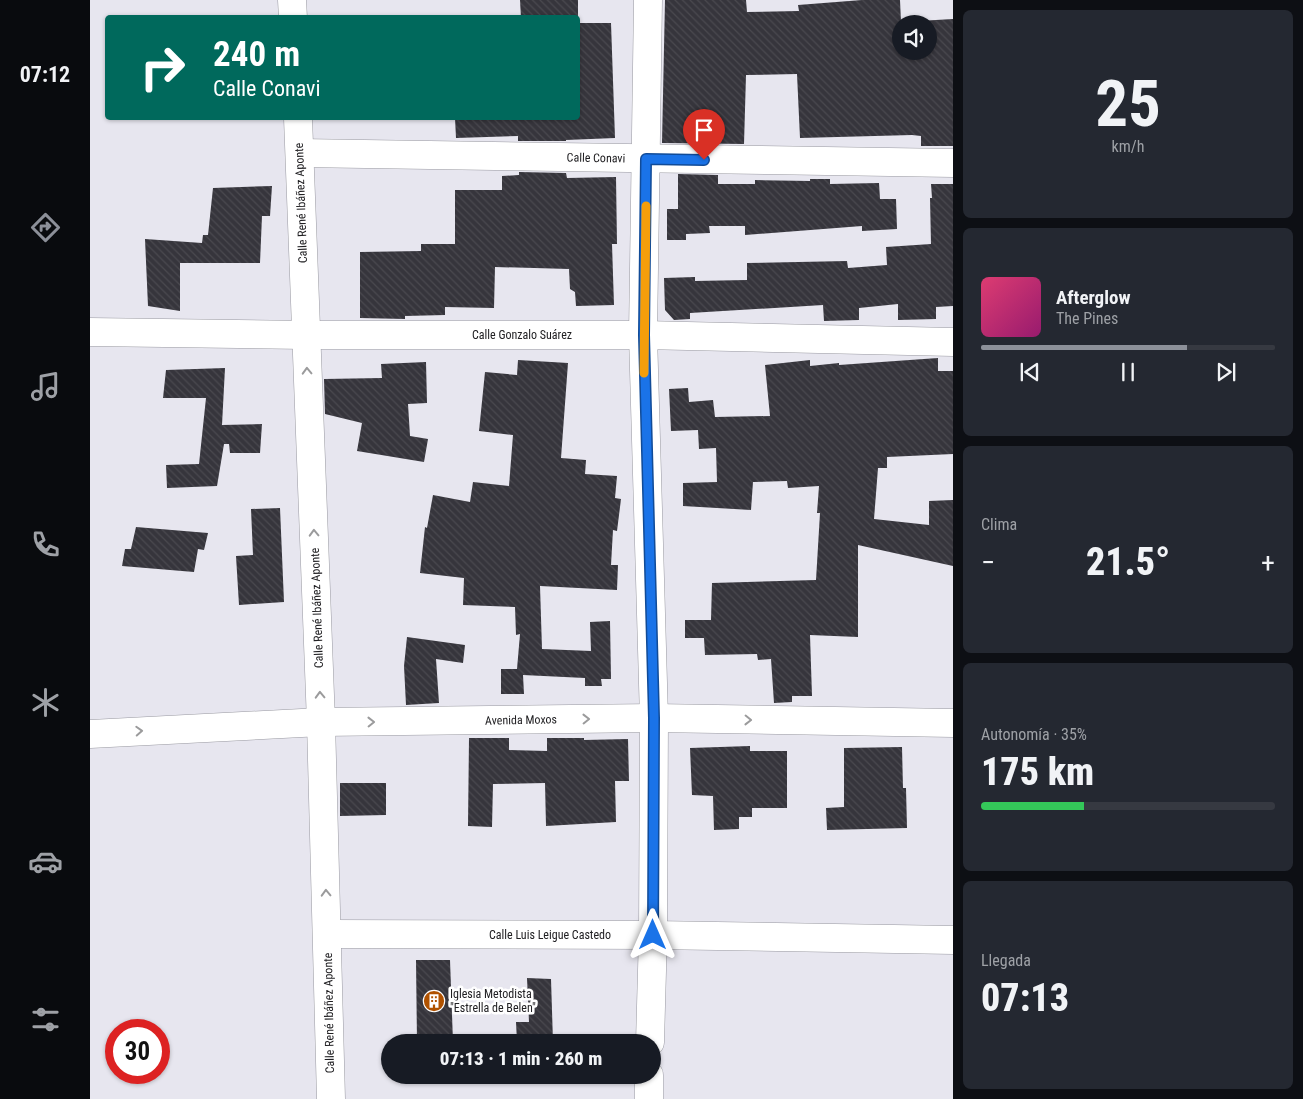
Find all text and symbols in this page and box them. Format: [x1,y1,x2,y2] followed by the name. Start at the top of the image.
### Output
[892,15,937,60] map controls
[892,15,937,60] button: sound
[213,34,300,75] text: 240 m
[130,35,195,100] icon: right
[20,62,70,87] text: 07:12
[1095,66,1161,142] text: 25
[213,76,320,101] text: Calle Conavi
[683,109,725,160] pin
[690,116,718,144] icon: arrive
[1112,137,1144,156] text: km/h
[292,142,310,264] street label: Calle René Ibáñez Aponte
[567,150,625,166] street label: Calle Conavi
[28,210,63,245] icon: directions
[1056,286,1130,309] text: Afterglow
[1056,309,1118,328] text: The Pines
[472,328,572,342] street label: Calle Gonzalo Suárez
[1016,358,1044,386] icon: previous
[1114,358,1142,386] icon: pause
[1212,358,1240,386] icon: next
[301,366,312,374] one-way arrow
[28,369,63,404] icon: music
[981,515,1017,534] text: Clima
[28,527,63,562] icon: phone
[308,529,319,537] one-way arrow
[1086,540,1170,584] text: 21.5°
[981,546,995,579] text: −
[1261,546,1275,579] text: +
[308,547,326,669] street label: Calle René Ibáñez Aponte
[28,685,63,720] icon: climate
[315,691,326,699] one-way arrow
[485,712,557,728] street label: Avenida Moxos
[582,714,590,724] one-way arrow
[745,715,753,725] one-way arrow
[367,716,375,727] one-way arrow
[981,725,1087,744] text: Autonomía · 35%
[135,726,143,737] one-way arrow
[981,750,1094,794] text: 175 km
[28,844,63,879] icon: car
[321,889,332,897] one-way arrow
[626,908,678,960] position arrow
[489,928,611,942] street label: Calle Luis Leigue Castedo
[981,951,1031,970] text: Llegada
[321,952,337,1073] street label: Calle René Ibáñez Aponte
[981,976,1069,1020] text: 07:13
[450,987,536,1015] place label: Iglesia Metodista "Estrella de Belen"
[422,989,446,1013] building icon: Iglesia Metodista "Estrella de Belen"
[28,1002,63,1037] icon: filters
[105,1019,170,1084] speed limit sign: 30
[440,1047,602,1070] text: 07:13 · 1 min · 260 m

